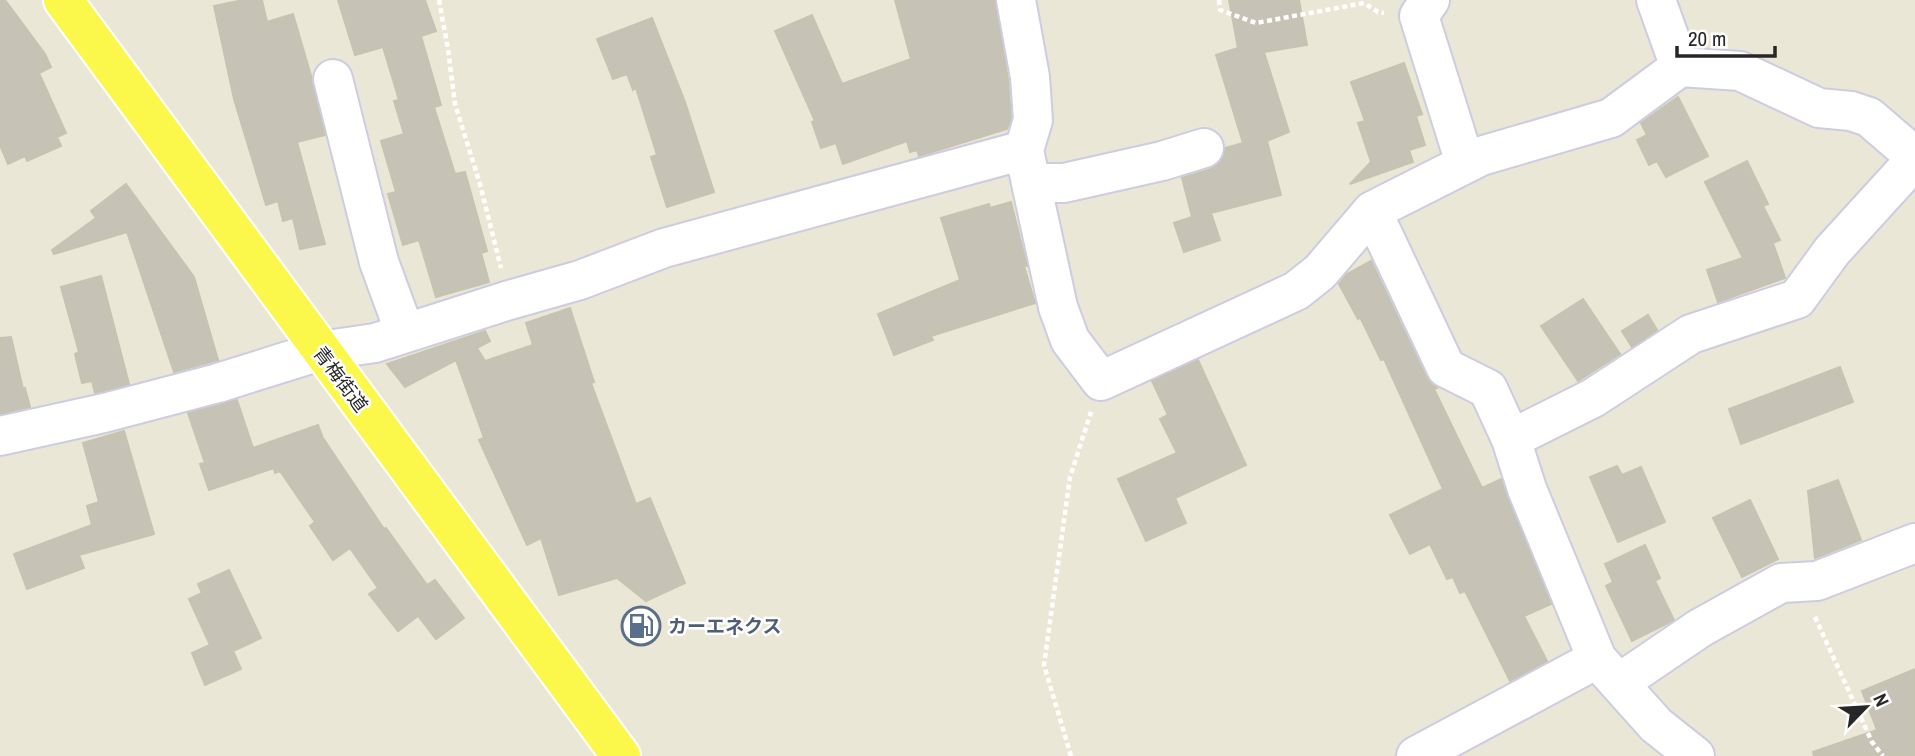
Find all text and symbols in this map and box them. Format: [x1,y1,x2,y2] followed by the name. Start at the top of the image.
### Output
[1677,14,1775,58] scale bar
[1688,24,1726,53] text: 20 m
[308,341,374,417] street label: 青梅街道
[620,605,662,647] fuel station icon: カーエネクス
[668,613,781,639] place label: カーエネクス
[1831,672,1901,742] north arrow
[1867,689,1896,710] text: N

